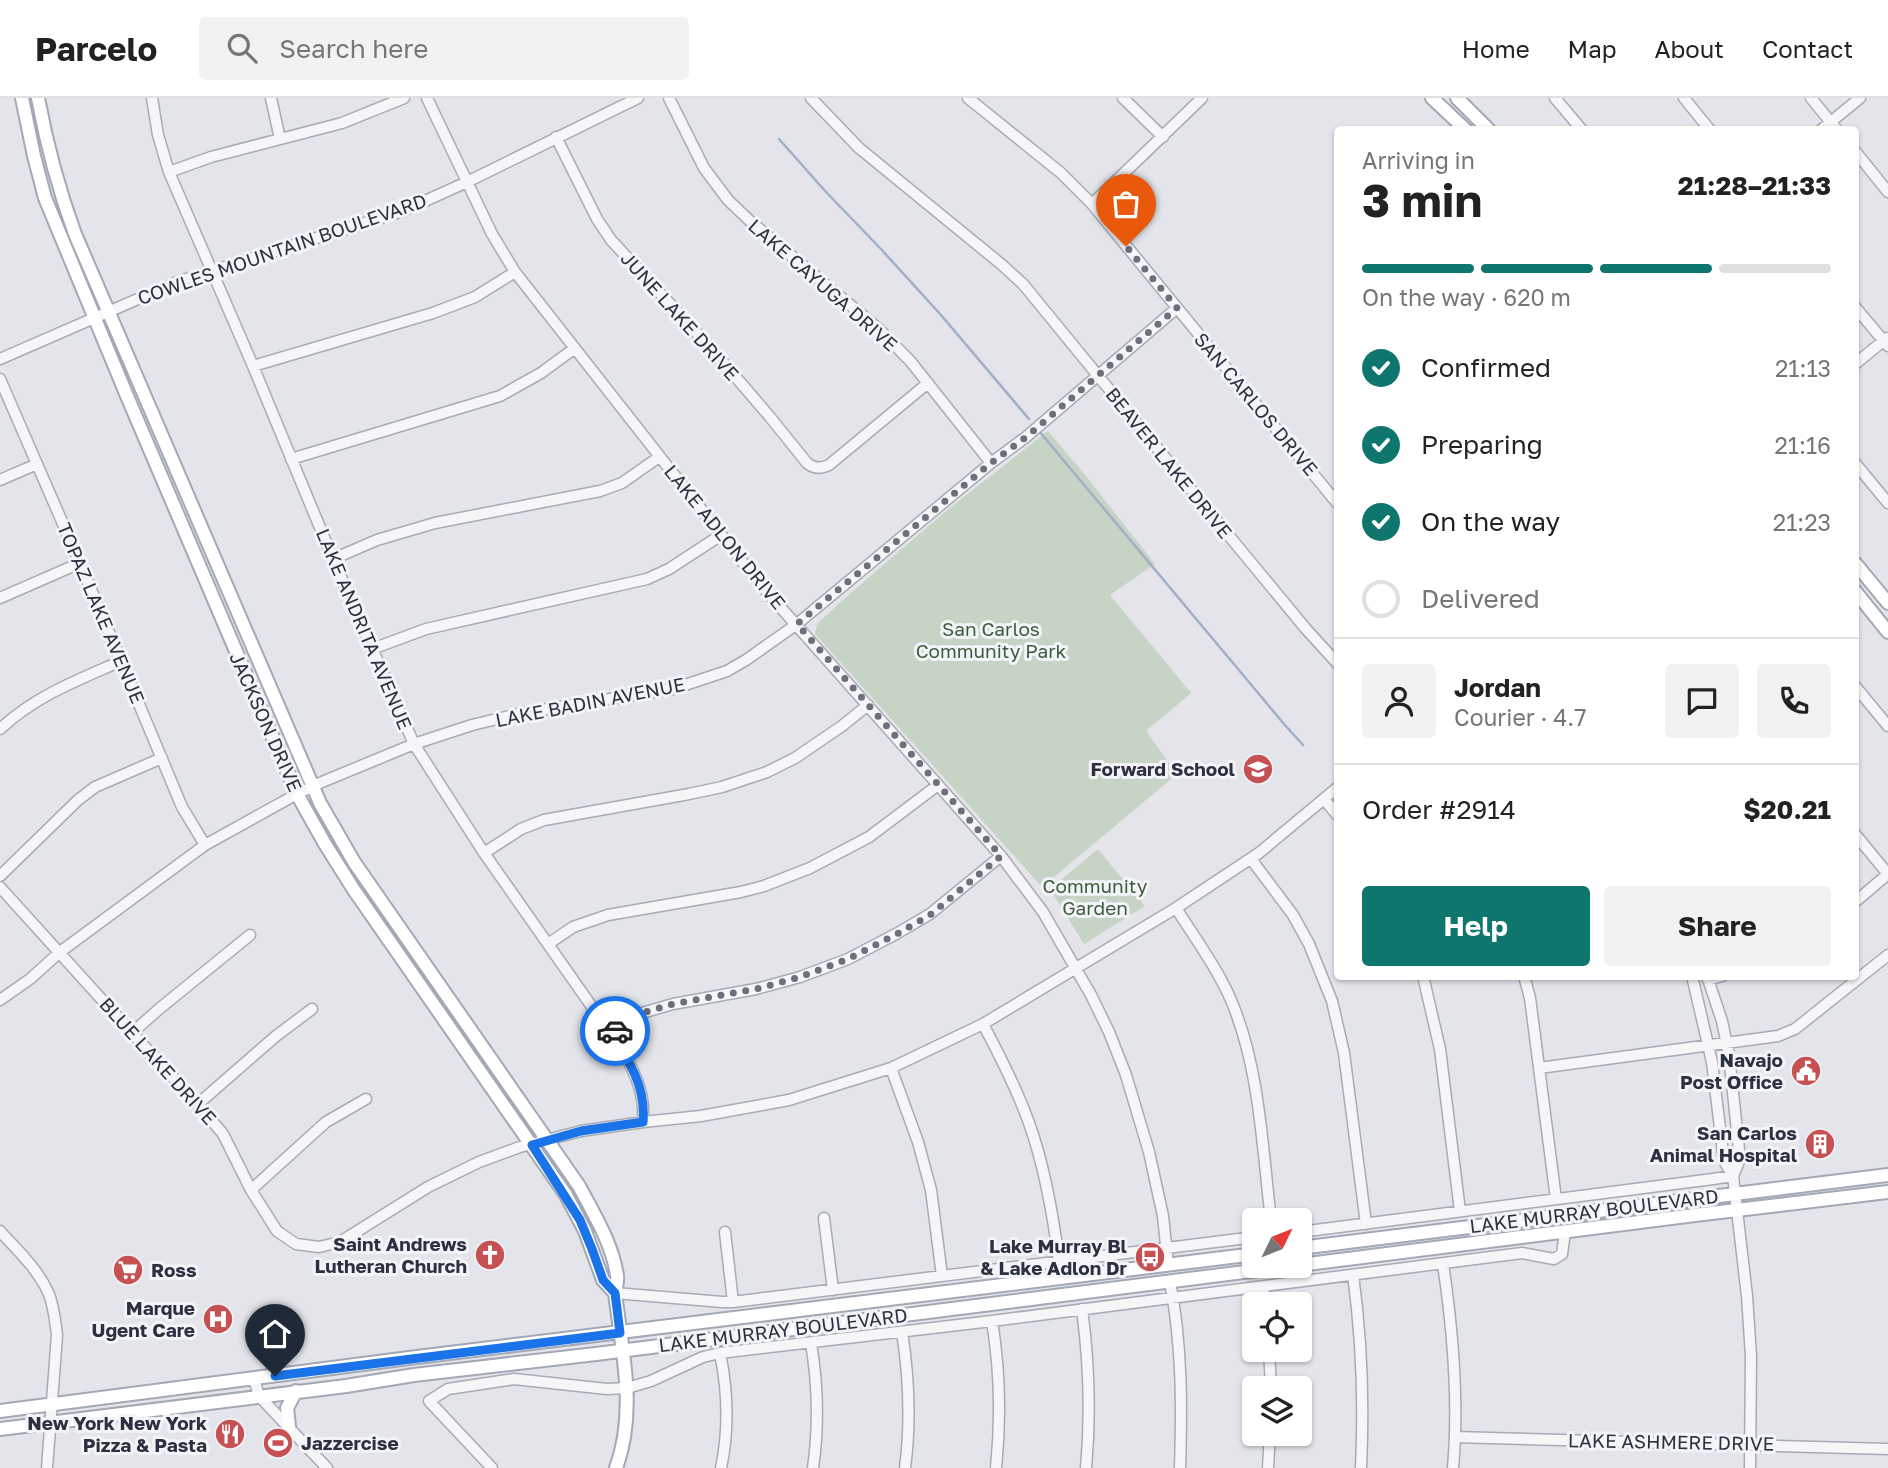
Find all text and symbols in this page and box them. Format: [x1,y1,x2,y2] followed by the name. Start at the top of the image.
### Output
[199,17,689,80] search box
[35,29,157,68] text: Parcelo
[223,29,261,67] icon: search
[279,33,428,64] text: Search here
[1462,34,1530,63] text: Home
[1568,34,1617,63] text: Map
[1655,34,1724,63] text: About
[1762,34,1853,63] text: Contact
[1362,146,1475,174] text: Arriving in
[1678,170,1831,201] text: 21:28–21:33
[1362,172,1482,227] text: 3 min
[1096,174,1156,246] pin
[1107,185,1145,223] icon: bag
[134,188,429,309] street label: COWLES MOUNTAIN BOULEVARD
[744,214,903,356] street label: LAKE CAYUGA DRIVE
[617,247,744,385] street label: JUNE LAKE DRIVE
[1362,283,1571,311] text: On the way · 620 m
[1190,327,1323,480] street label: SAN CARLOS DRIVE
[1362,349,1400,387] icon: check
[1421,352,1551,383] text: Confirmed
[1775,354,1831,382] text: 21:13
[1101,383,1237,543] street label: BEAVER LAKE DRIVE
[1362,426,1400,464] icon: check
[1421,429,1543,460] text: Preparing
[1775,431,1831,459] text: 21:16
[660,460,791,614] street label: LAKE ADLON DRIVE
[1362,503,1400,541] icon: check
[1421,506,1560,537] text: On the way
[1773,508,1831,536] text: 21:23
[53,519,150,707] street label: TOPAZ LAKE AVENUE
[312,525,417,733] street label: LAKE ANDRITA AVENUE
[1421,583,1540,614] text: Delivered
[916,617,1067,662] park label: San Carlos Community Park
[225,649,307,795] street label: JACKSON DRIVE
[1362,664,1436,738] button: person
[1665,664,1739,738] button: chat
[1757,664,1831,738] button: phone
[493,672,687,731] street label: LAKE BADIN AVENUE
[1454,672,1541,703] text: Jordan
[1454,703,1586,731] text: Courier · 4.7
[1241,752,1275,786] school or university icon: Forward School
[1090,757,1235,780] place label: Forward School
[1362,794,1516,825] text: Order #2914
[1743,794,1831,825] text: $20.21
[1043,874,1148,919] park label: Community Garden
[1362,886,1590,966] button: Help
[1604,886,1831,966] button: Share
[95,992,222,1129] street label: BLUE LAKE DRIVE
[580,996,650,1066] courier
[596,1012,634,1050] icon: car
[1680,1048,1783,1093] place label: Navajo Post Office
[1789,1054,1823,1088] public building icon: Navajo Post Office
[1650,1121,1797,1166] place label: San Carlos Animal Hospital
[1803,1127,1837,1161] building icon: San Carlos Animal Hospital
[1468,1184,1720,1237] street label: LAKE MURRAY BOULEVARD
[1242,1208,1312,1278] north arrow
[1242,1208,1312,1446] map controls
[315,1232,467,1277] place label: Saint Andrews Lutheran Church
[980,1234,1128,1279] place label: Lake Murray Bl & Lake Adlon Dr
[473,1238,507,1272] church icon: Saint Andrews Lutheran Church
[1133,1240,1167,1274] bus stop icon: Lake Murray Bl & Lake Adlon Dr
[111,1253,145,1287] supermarket icon: Ross
[151,1258,197,1281] place label: Ross
[1242,1292,1312,1362] button: locate
[92,1296,195,1341] place label: Marque Ugent Care
[201,1302,235,1336] hospital icon: Marque Ugent Care
[657,1303,909,1356] street label: LAKE MURRAY BOULEVARD
[245,1304,305,1376] pin
[256,1315,294,1353] icon: home
[1242,1376,1312,1446] button: layers
[27,1411,207,1456] place label: New York New York Pizza & Pasta
[213,1417,247,1451] restaurant icon: New York New York Pizza & Pasta
[261,1426,295,1460] sports icon: Jazzercise
[1568,1428,1774,1455] street label: LAKE ASHMERE DRIVE
[301,1431,399,1454] place label: Jazzercise

